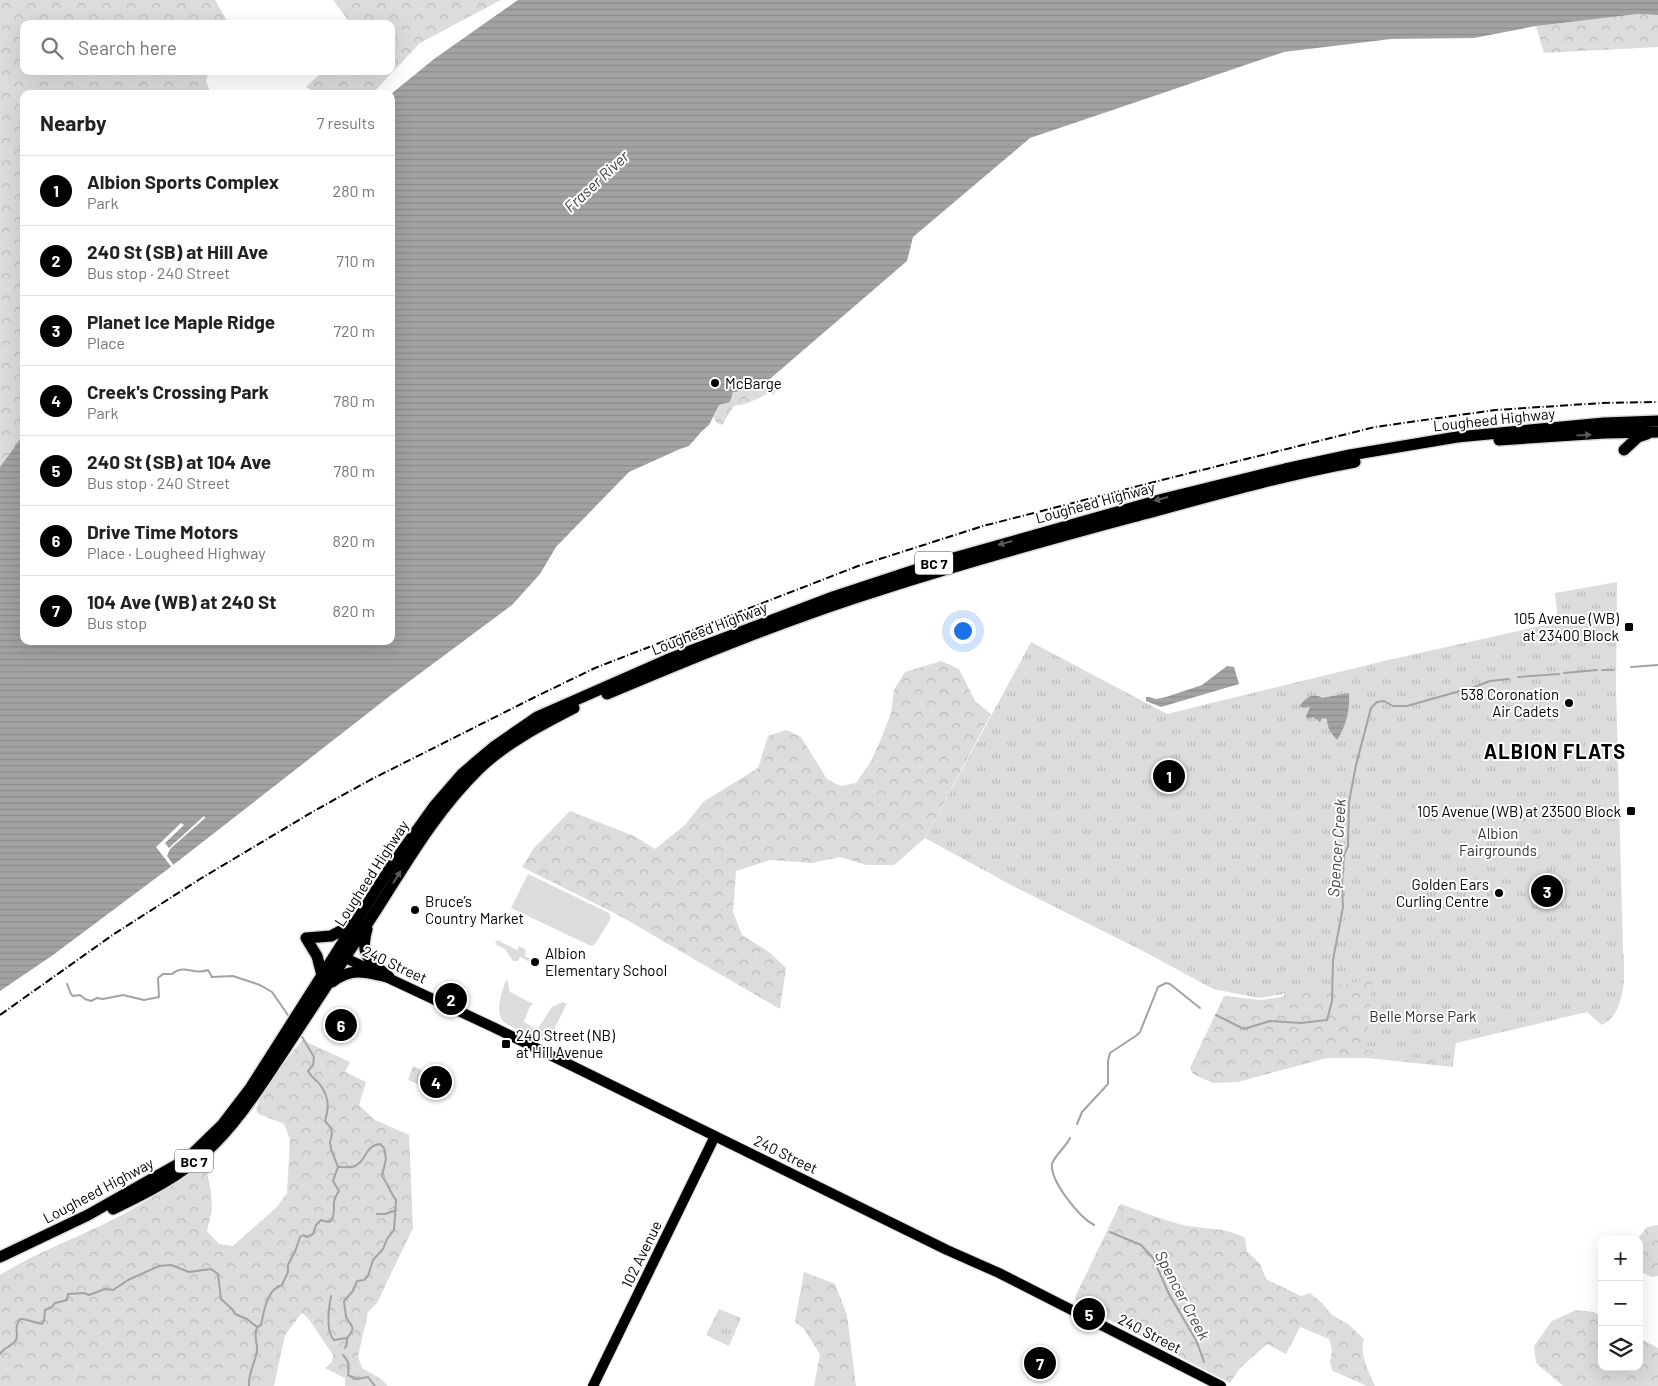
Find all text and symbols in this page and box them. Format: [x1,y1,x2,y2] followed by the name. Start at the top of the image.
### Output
[20,20,395,75] search box
[38,34,66,62] icon: search
[78,36,177,59] text: Search here
[40,110,106,135] text: Nearby
[317,113,375,132] text: 7 results
[560,145,633,216] water label: Fraser River
[87,170,279,193] text: Albion Sports Complex
[53,181,59,200] text: 1
[333,181,375,200] text: 280 m
[87,193,118,212] text: Park
[87,240,268,263] text: 240 St (SB) at Hill Ave
[52,251,60,270] text: 2
[336,251,375,270] text: 710 m
[87,263,230,282] text: Bus stop · 240 Street
[87,310,275,333] text: Planet Ice Maple Ridge
[52,321,60,340] text: 3
[333,321,375,340] text: 720 m
[87,333,125,352] text: Place
[725,374,782,392] place label: McBarge
[709,377,721,389] marker: McBarge
[87,380,269,403] text: Creek's Crossing Park
[51,391,61,410] text: 4
[334,391,375,410] text: 780 m
[87,403,118,422] text: Park
[1432,404,1556,434] street label: Lougheed Highway
[1576,430,1592,438] one-way arrow
[87,450,271,473] text: 240 St (SB) at 104 Ave
[52,461,60,480] text: 5
[334,461,375,480] text: 780 m
[87,473,230,492] text: Bus stop · 240 Street
[1033,477,1157,527] street label: Lougheed Highway
[1154,495,1169,503] one-way arrow
[87,520,238,543] text: Drive Time Motors
[52,531,60,550] text: 6
[333,531,375,550] text: 820 m
[997,539,1012,547] one-way arrow
[87,543,266,562] text: Place · Lougheed Highway
[915,552,953,574] road number: BC 7
[87,590,276,613] text: 104 Ave (WB) at 240 St
[649,598,770,658] street label: Lougheed Highway
[52,601,60,620] text: 7
[333,601,375,620] text: 820 m
[1514,609,1619,644] place label: 105 Avenue (WB) at 23400 Block
[87,613,147,632] text: Bus stop
[950,618,976,644] your location
[1623,621,1635,633] marker: 105 Avenue (WB) at 23400 Block
[1461,685,1559,720] place label: 538 Coronation Air Cadets
[1563,697,1575,709] marker: 538 Coronation Air Cadets
[1484,739,1626,763] district label: ALBION FLATS
[1153,757,1185,795] pin: 1
[1323,798,1349,898] water label: Spencer Creek
[1417,802,1621,820] place label: 105 Avenue (WB) at 23500 Block
[1625,805,1637,817] marker: 105 Avenue (WB) at 23500 Block
[330,817,412,929] street label: Lougheed Highway
[1459,824,1537,859] park label: Albion Fairgrounds
[392,870,402,884] one-way arrow
[1531,872,1563,910] pin: 3
[1396,875,1489,910] place label: Golden Ears Curling Centre
[1493,887,1505,899] marker: Golden Ears Curling Centre
[425,892,524,927] place label: Bruce’s Country Market
[409,904,421,916] marker: Bruce’s Country Market
[360,941,430,987] street label: 240 Street
[545,944,667,979] place label: Albion Elementary School
[529,956,541,968] marker: Albion Elementary School
[435,980,467,1018] pin: 2
[325,1006,357,1044] pin: 6
[1369,1007,1477,1025] park label: Belle Morse Park
[516,1026,615,1061] place label: 240 Street (NB) at Hill Avenue
[500,1038,512,1050] marker: 240 Street (NB) at Hill Avenue
[420,1063,452,1101] pin: 4
[751,1131,821,1177] street label: 240 Street
[175,1150,213,1172] road number: BC 7
[40,1153,156,1227] street label: Lougheed Highway
[617,1217,665,1290] street label: 102 Avenue
[1598,1236,1643,1371] map controls
[1598,1236,1643,1281] button: +
[1152,1247,1215,1343] water label: Spencer Creek
[1598,1281,1643,1326] button: −
[1073,1295,1105,1333] pin: 5
[1115,1309,1185,1357] street label: 240 Street
[1598,1326,1643,1371] button: layers
[1024,1344,1056,1382] pin: 7

